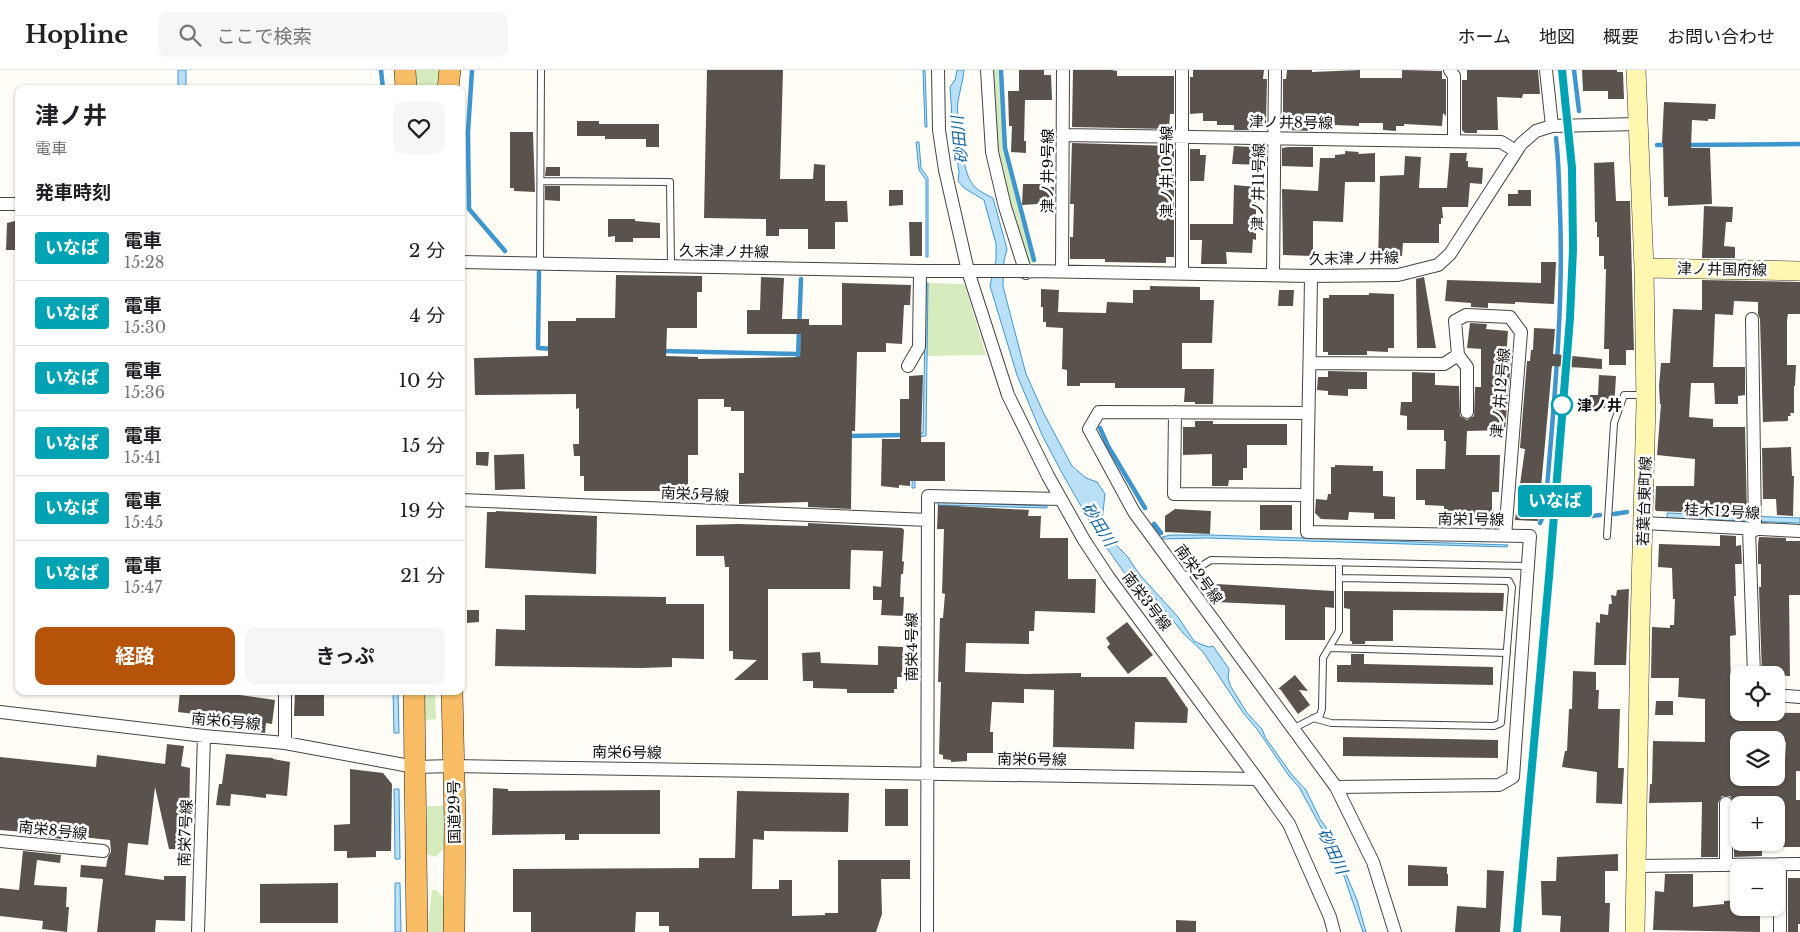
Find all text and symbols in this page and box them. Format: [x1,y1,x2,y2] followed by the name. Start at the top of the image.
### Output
[158,12,508,57] search box
[25,20,128,49] text: Hopline
[176,21,204,49] icon: search
[216,25,311,48] text: ここで検索
[1458,26,1511,48] text: ホーム
[1539,26,1575,48] text: 地図
[1603,26,1639,48] text: 概要
[1667,26,1775,48] text: お問い合わせ
[35,101,107,130] text: 津ノ井
[393,102,445,154] button: heart
[1249,112,1333,132] street label: 津ノ井8号線
[946,113,971,165] water label: 砂田川
[1157,126,1176,218] street label: 津ノ井10号線
[1038,129,1057,213] street label: 津ノ井9号線
[35,138,67,158] text: 電車
[1248,143,1268,231] street label: 津ノ井11号線
[35,181,111,204] text: 発車時刻
[124,229,162,252] text: 電車
[45,237,99,259] text: いなば
[409,239,445,262] text: 2 分
[679,241,769,261] street label: 久末津ノ井線
[1309,248,1399,268] street label: 久末津ノ井線
[124,252,164,272] text: 15:28
[1677,259,1767,279] street label: 津ノ井国府線
[124,294,162,317] text: 電車
[45,302,99,324] text: いなば
[409,304,445,327] text: 4 分
[124,317,166,337] text: 15:30
[1487,347,1513,439] street label: 津ノ井12号線
[124,359,162,382] text: 電車
[45,367,99,389] text: いなば
[399,369,445,392] text: 10 分
[124,382,165,402] text: 15:36
[1551,394,1573,416] marker: 津ノ井
[1577,396,1622,415] place label: 津ノ井
[124,424,162,447] text: 電車
[45,432,99,454] text: いなば
[401,434,445,457] text: 15 分
[124,447,161,467] text: 15:41
[1633,456,1655,546] street label: 若葉台東町線
[660,483,730,505] street label: 南栄5号線
[1526,485,1584,517] line badge: いなば
[124,489,162,512] text: 電車
[1528,490,1582,512] text: いなば
[45,497,99,519] text: いなば
[1078,498,1121,551] water label: 砂田川
[400,499,445,522] text: 19 分
[1684,500,1760,522] street label: 桂木12号線
[1437,509,1505,529] street label: 南栄1号線
[124,512,163,532] text: 15:45
[1171,540,1227,608] street label: 南栄2号線
[124,554,162,577] text: 電車
[45,562,99,584] text: いなば
[400,564,445,587] text: 21 分
[1119,568,1175,634] street label: 南栄3号線
[124,577,162,597] text: 15:47
[902,613,921,681] street label: 南栄4号線
[35,627,235,685] button: 経路
[245,627,445,685] button: きっぷ
[1730,666,1785,916] map controls
[1730,666,1785,721] button: locate
[190,709,262,733] street label: 南栄6号線
[1730,731,1785,786] button: layers
[592,742,662,762] street label: 南栄6号線
[997,749,1067,769] street label: 南栄6号線
[444,780,464,844] street label: 国道29号
[1730,796,1785,851] button: +
[174,799,196,867] street label: 南栄7号線
[18,817,88,843] street label: 南栄8号線
[1314,825,1353,879] water label: 砂田川
[1730,861,1785,916] button: −

